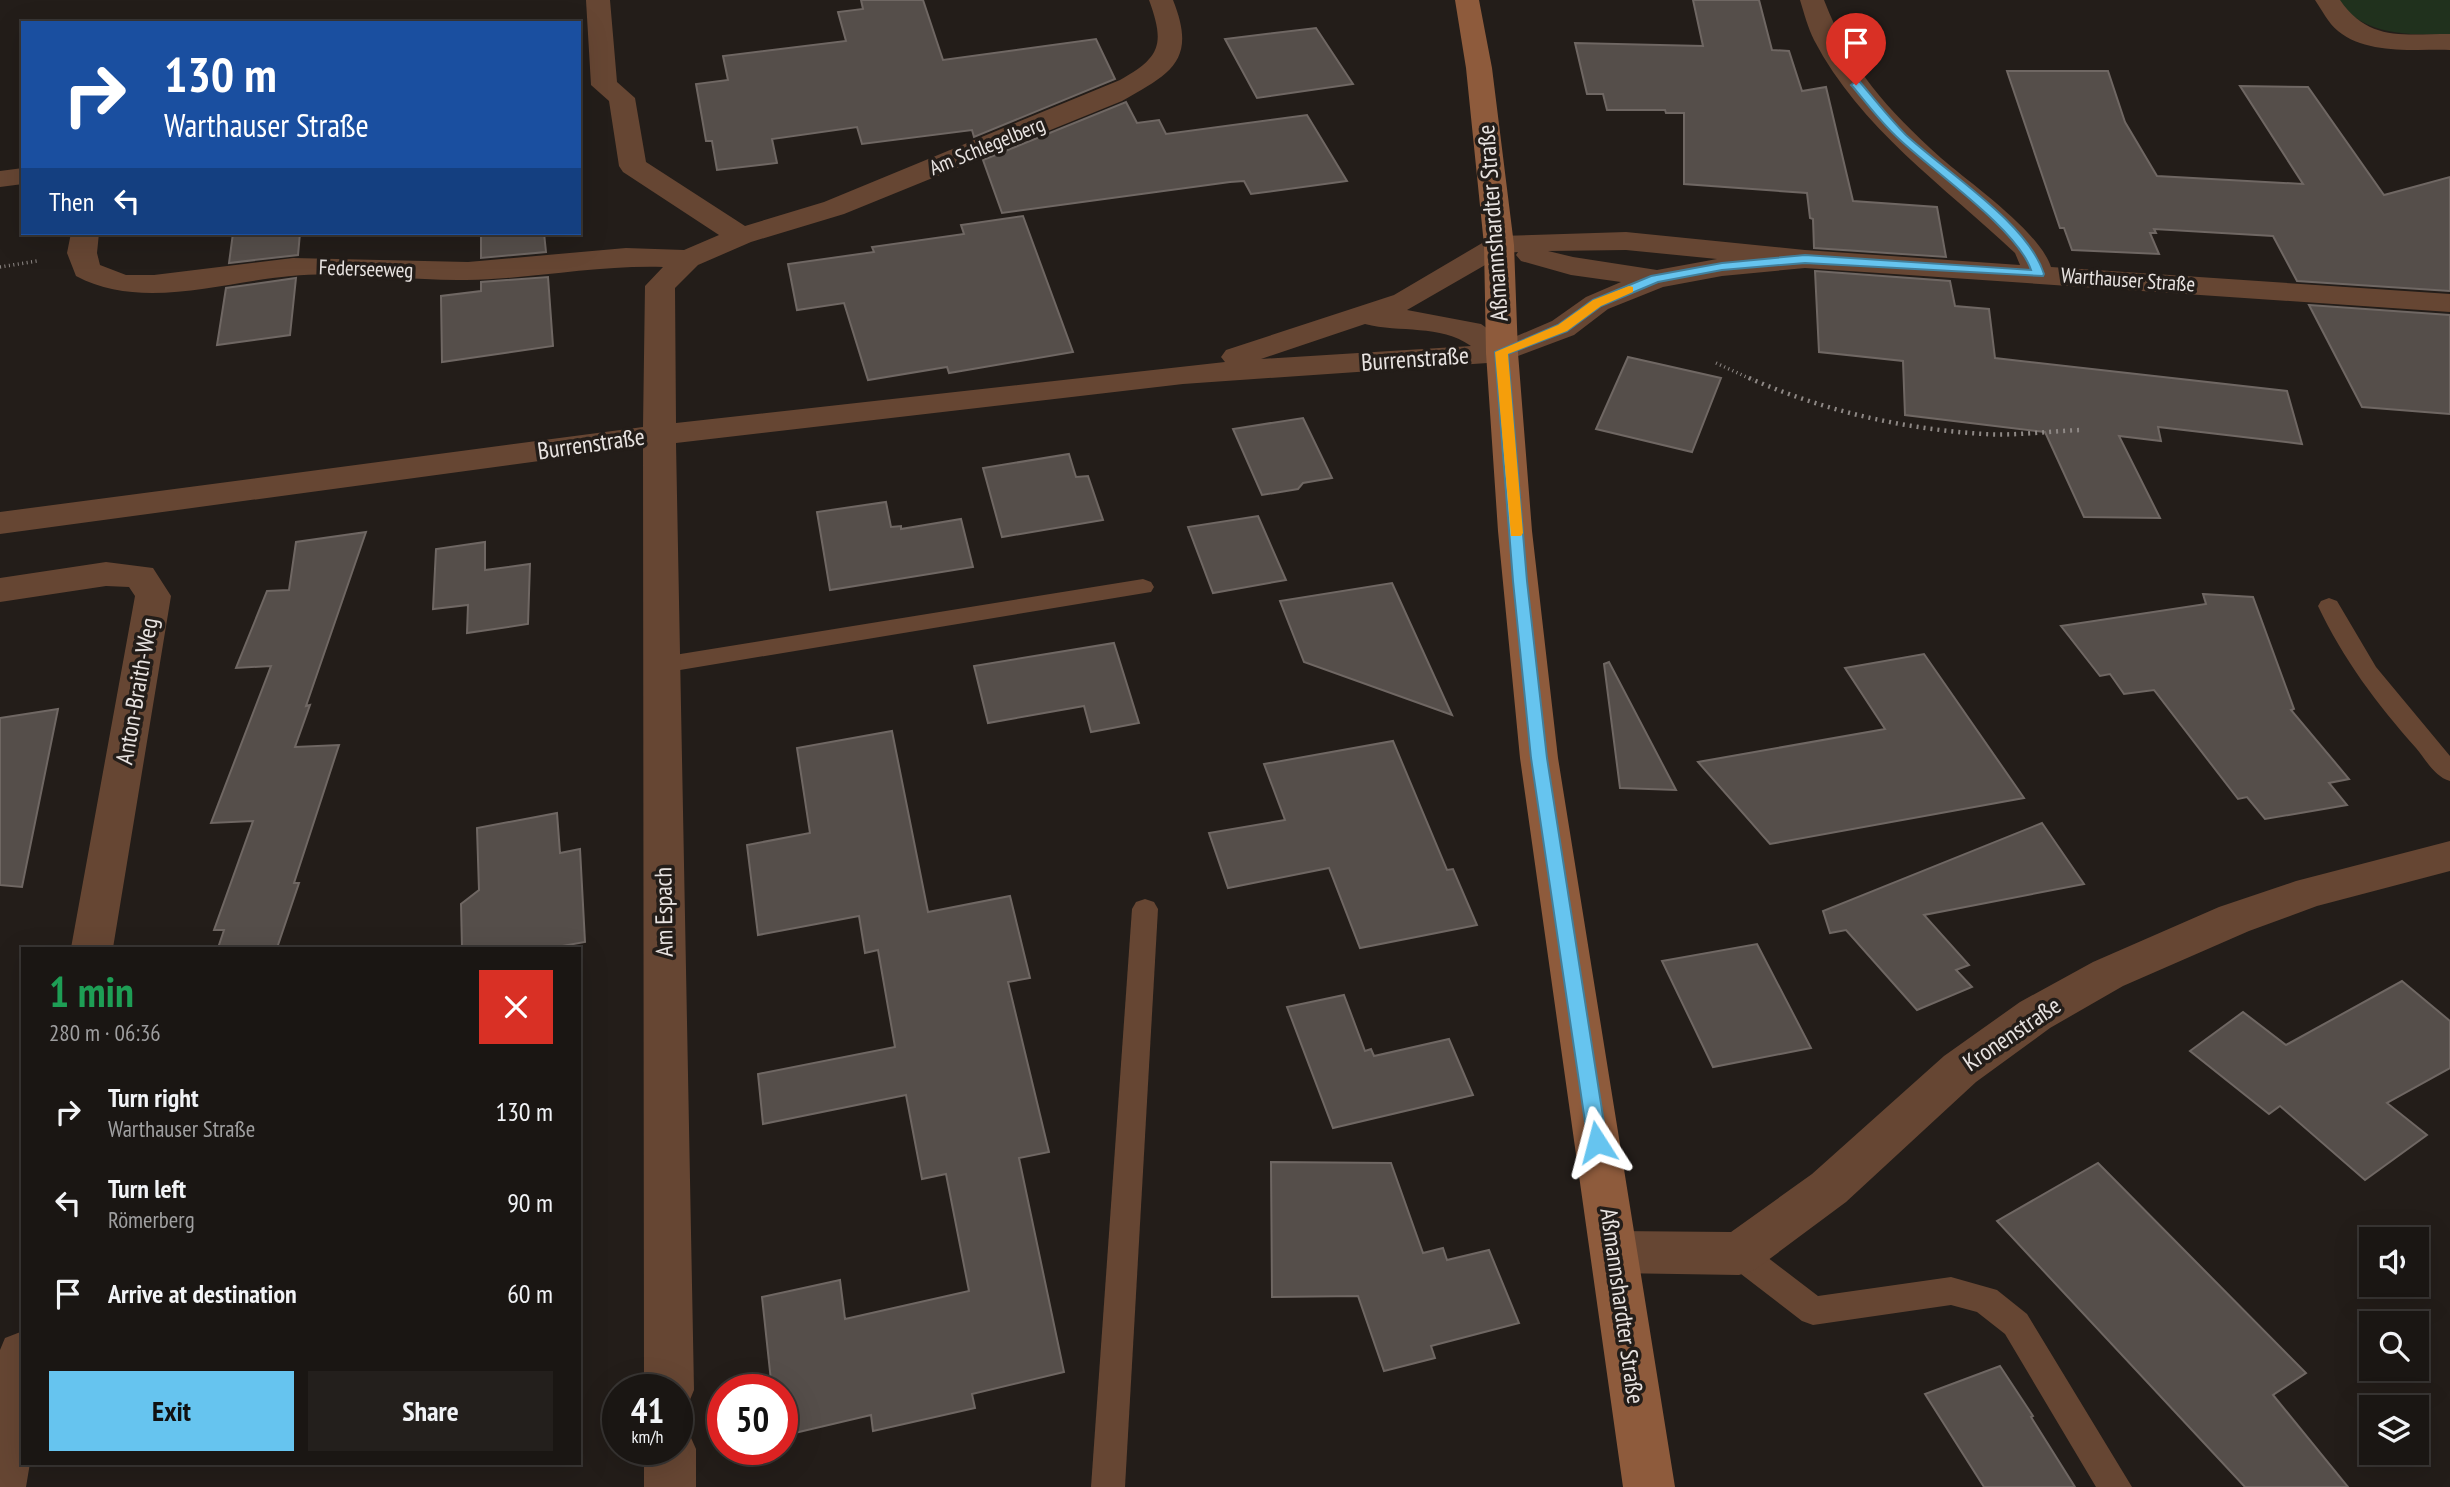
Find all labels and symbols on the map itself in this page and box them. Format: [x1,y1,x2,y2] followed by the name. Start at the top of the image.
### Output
[1826,13,1886,85] pin
[925,110,1049,181] street label: Am Schlegelberg
[1470,124,1515,323] street label: Aßmannshardter Straße
[318,253,414,284] street label: Federseeweg
[2060,261,2196,298] street label: Warthauser Straße
[1360,339,1470,378] street label: Burrenstraße
[535,421,646,466] street label: Burrenstraße
[108,615,165,767] street label: Anton-Braith-Weg
[647,867,680,957] street label: Am Espach
[1957,989,2067,1078] street label: Kronenstraße
[1560,1105,1634,1179] position arrow
[1593,1206,1652,1406] street label: Aßmannshardter Straße
[707,1374,798,1465] speed limit sign: 50

